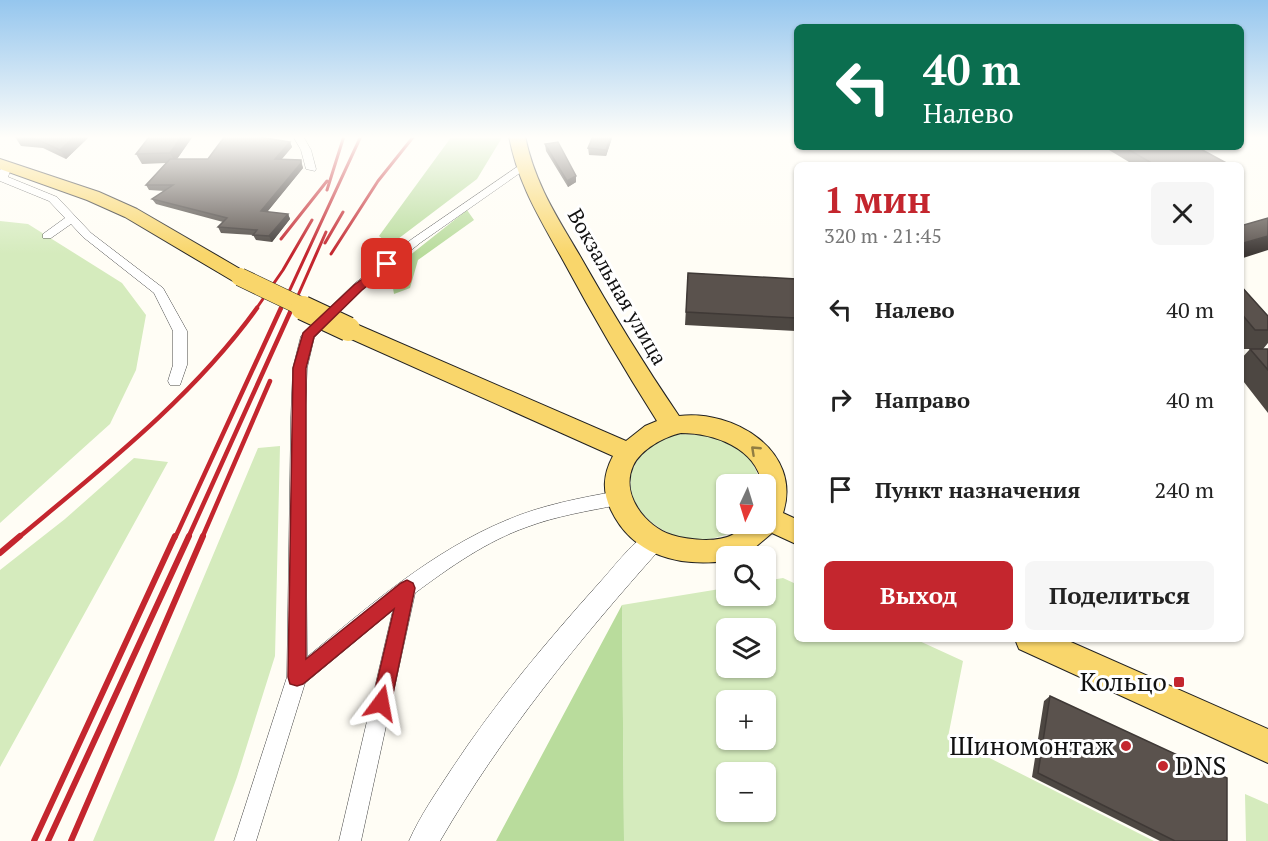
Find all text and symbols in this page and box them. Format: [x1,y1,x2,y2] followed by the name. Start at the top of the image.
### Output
[923,41,1021,97] text: 40 m
[824,48,902,126] icon: left
[923,95,1014,131] text: Налево
[824,176,931,223] text: 1 мин
[1151,182,1214,245] button: close
[562,203,674,370] street label: Вокзальная улица
[824,222,942,249] text: 320 m · 21:45
[361,238,412,289] pin
[370,247,403,280] icon: arrive
[824,293,857,326] icon: left
[875,295,955,324] text: Налево
[1166,295,1214,324] text: 40 m
[824,383,857,416] icon: right
[875,385,970,414] text: Направо
[1166,385,1214,414] text: 40 m
[751,446,762,457] one-way arrow
[824,473,857,506] icon: arrive
[716,474,776,534] north arrow
[716,474,776,822] map controls
[875,475,1080,504] text: Пункт назначения
[1154,475,1214,504] text: 240 m
[716,546,776,606] button: search
[824,561,1013,630] button: Выход
[1025,561,1214,630] button: Поделиться
[716,618,776,678] button: layers
[1080,664,1167,698] place label: Кольцо
[349,671,413,735] position arrow
[1172,675,1186,689] marker: Кольцо
[716,690,776,750] button: +
[949,728,1114,762] place label: Шиномонтаж
[1119,739,1133,753] marker: Шиномонтаж
[1175,748,1226,782] place label: DNS
[1156,759,1170,773] marker: DNS
[716,762,776,822] button: −

